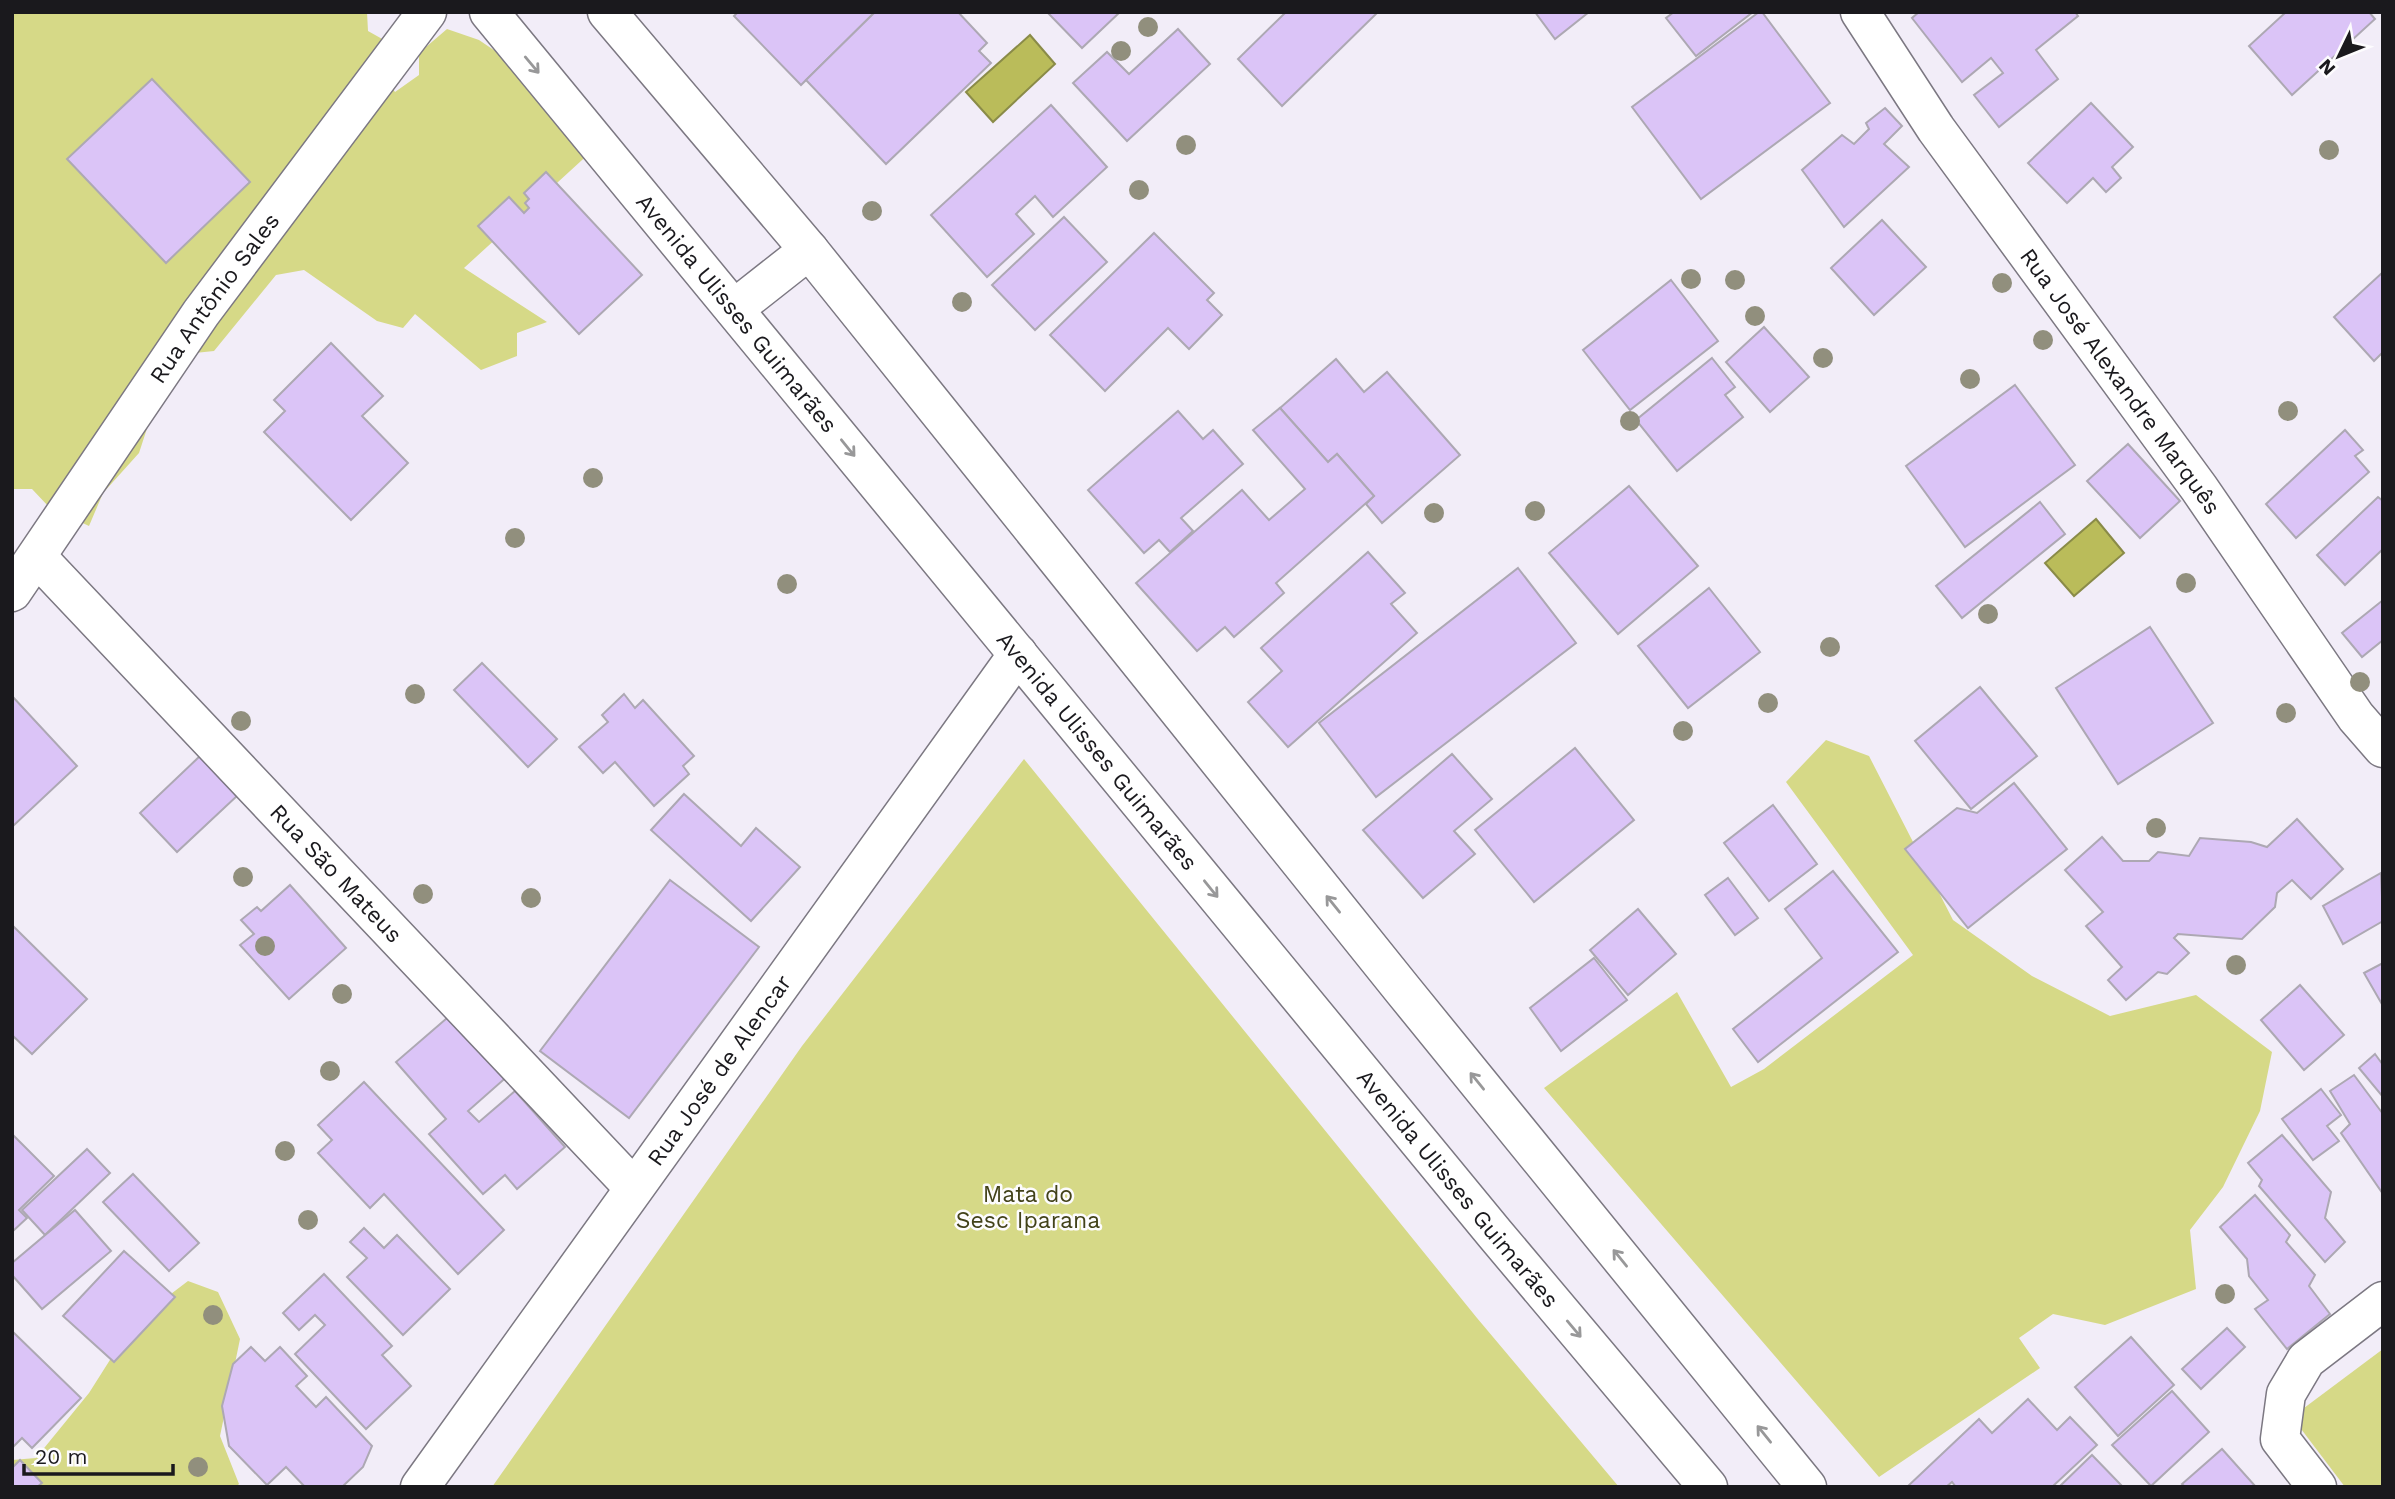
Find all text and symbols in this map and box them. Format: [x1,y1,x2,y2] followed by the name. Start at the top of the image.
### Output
[2304,21,2374,91] north arrow
[2314,54,2340,80] text: N
[524,55,540,73] one-way arrow
[631,188,843,438] street label: Avenida Ulisses Guimarães
[144,208,285,388] street label: Rua Antônio Sales
[2014,243,2226,519] street label: Rua José Alexandre Marquês
[841,439,856,457] one-way arrow
[991,626,1203,876] street label: Avenida Ulisses Guimarães
[265,799,408,948] street label: Rua São Mateus
[1203,880,1219,898] one-way arrow
[1326,896,1341,914] one-way arrow
[642,970,797,1171] street label: Rua José de Alencar
[1352,1064,1564,1313] street label: Avenida Ulisses Guimarães
[1469,1073,1484,1091] one-way arrow
[956,1181,1100,1234] park label: Mata do Sesc Iparana
[1612,1249,1628,1267] one-way arrow
[1566,1319,1582,1337] one-way arrow
[1756,1426,1771,1444] one-way arrow
[24,1432,173,1476] scale bar
[35,1444,87,1469] text: 20 m

